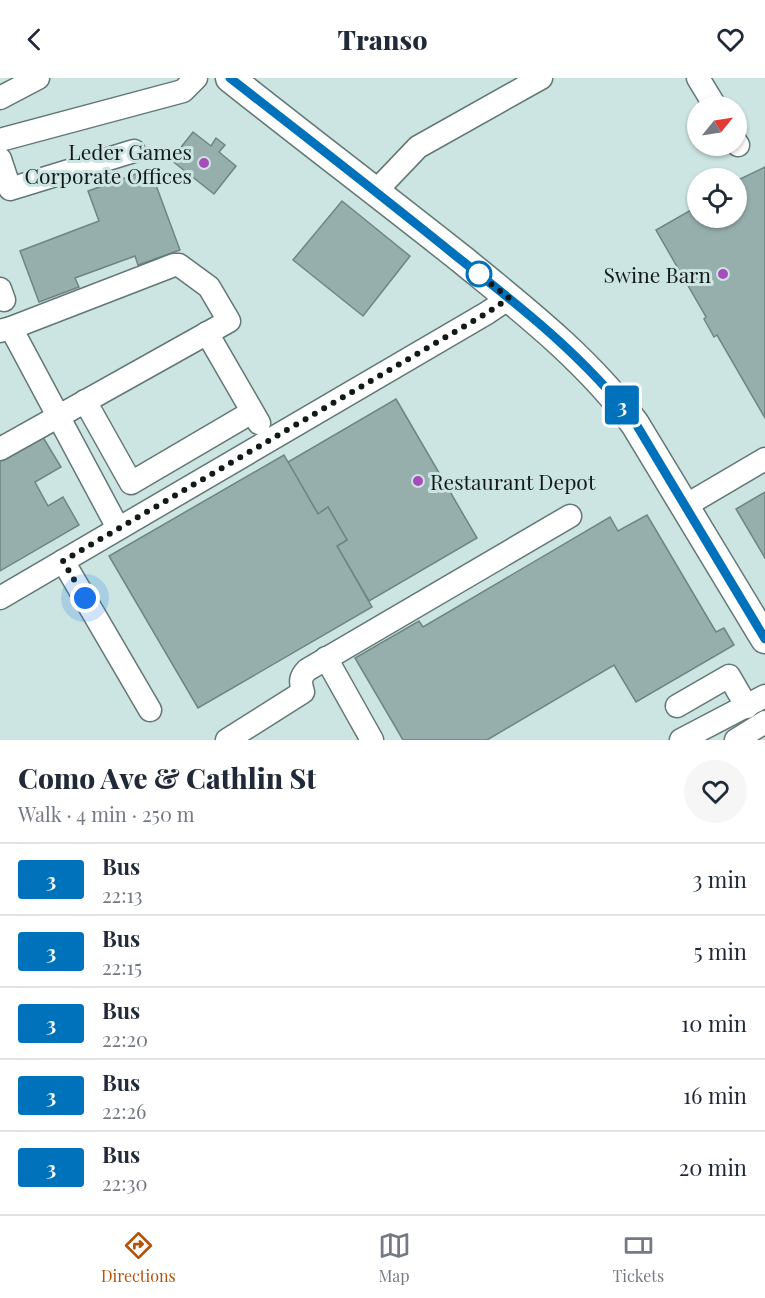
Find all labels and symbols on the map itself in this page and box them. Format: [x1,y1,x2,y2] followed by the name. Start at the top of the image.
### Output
[687,96,747,156] north arrow
[25,137,192,189] place label: Leder Games Corporate Offices
[197,156,211,170] marker: Leder Games Corporate Offices
[604,260,711,288] place label: Swine Barn
[466,261,492,287] unlabelled marker
[716,267,730,281] marker: Swine Barn
[602,386,642,424] line badge: 3
[430,467,596,495] place label: Restaurant Depot
[411,474,425,488] marker: Restaurant Depot
[70,583,100,613] your location

